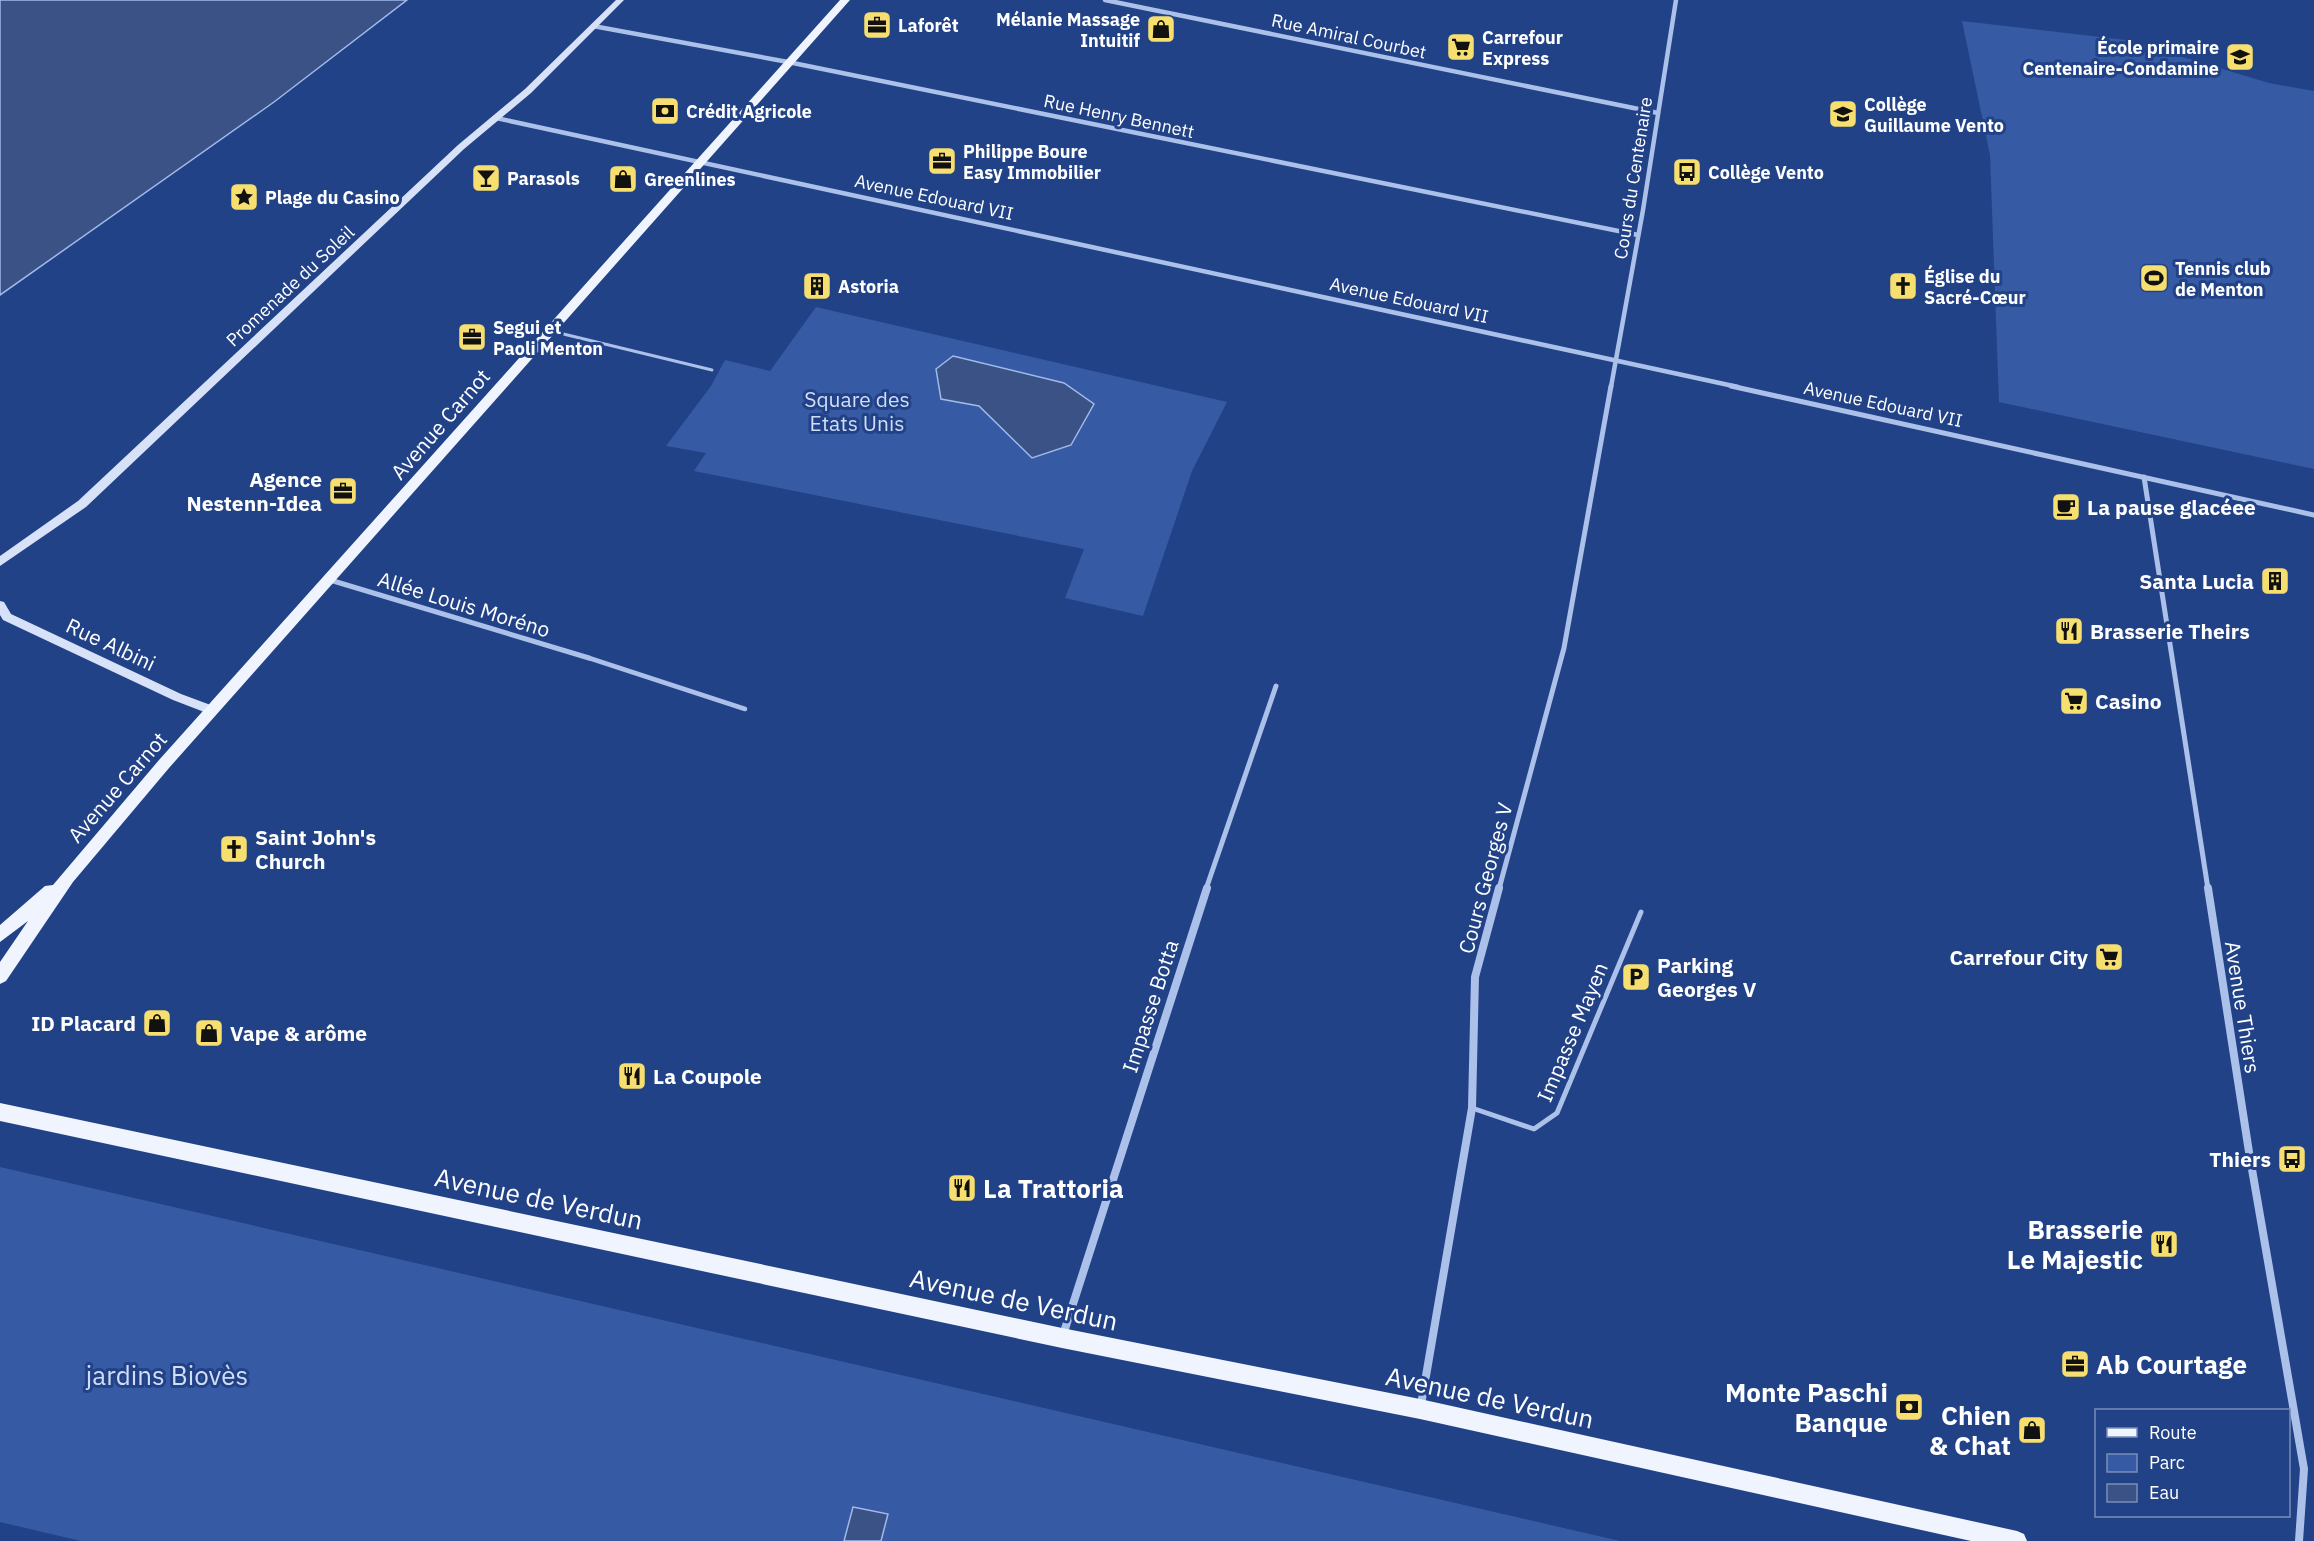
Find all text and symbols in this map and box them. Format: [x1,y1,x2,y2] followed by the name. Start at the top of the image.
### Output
[996,8,1140,52] place label: Mélanie Massage Intuitif
[1270,8,1428,64] street label: Rue Amiral Courbet
[861,9,893,41] office icon: Laforêt
[1145,13,1177,45] shop icon: Mélanie Massage Intuitif
[898,14,959,37] place label: Laforêt
[1482,26,1563,70] place label: Carrefour Express
[1445,31,1477,63] supermarket icon: Carrefour Express
[2023,35,2219,80] place label: École primaire Centenaire-Condamine
[2224,41,2256,73] school or university icon: École primaire Centenaire-Condamine
[1042,89,1196,143] street label: Rue Henry Bennett
[1864,93,2004,137] place label: Collège Guillaume Vento
[649,95,681,127] bank icon: Crédit Agricole
[1609,95,1657,261] street label: Cours du Centenaire
[1827,98,1859,130] school or university icon: Collège Guillaume Vento
[686,100,812,123] place label: Crédit Agricole
[963,140,1101,184] place label: Philippe Boure Easy Immobilier
[926,145,958,177] office icon: Philippe Boure Easy Immobilier
[1671,156,1703,188] bus stop icon: Collège Vento
[1708,161,1824,184] place label: Collège Vento
[470,162,502,194] bar icon: Parasols
[607,163,639,195] shop icon: Greenlines
[507,167,580,190] place label: Parasols
[644,168,736,191] place label: Greenlines
[853,169,1015,225] street label: Avenue Edouard VII
[228,181,260,213] place icon: Plage du Casino
[265,186,400,209] place label: Plage du Casino
[221,221,359,351] street label: Promenade du Soleil
[2175,257,2271,301] place label: Tennis club de Menton
[2138,262,2170,294] sports icon: Tennis club de Menton
[1924,264,2026,309] place label: Église du Sacré-Cœur
[801,270,833,302] building icon: Astoria
[1887,270,1919,302] church icon: Église du Sacré-Cœur
[1328,272,1490,328] street label: Avenue Edouard VII
[838,275,899,298] place label: Astoria
[493,316,603,360] place label: Segui et Paoli Menton
[456,321,488,353] office icon: Segui et Paoli Menton
[384,363,496,485] street label: Avenue Carnot
[1802,376,1964,432] street label: Avenue Edouard VII
[804,385,910,437] park label: Square des Etats Unis
[186,465,322,517] place label: Agence Nestenn-Idea
[327,475,359,507] office icon: Agence Nestenn-Idea
[2050,491,2082,523] cafe icon: La pause glacéee
[2087,493,2256,521] place label: La pause glacéee
[374,564,554,644] street label: Allée Louis Moréno
[2259,565,2291,597] building icon: Santa Lucia
[2139,567,2254,595] place label: Santa Lucia
[62,611,160,677] street label: Rue Albini
[2053,615,2085,647] restaurant icon: Brasserie Theirs
[2090,617,2250,645] place label: Brasserie Theirs
[2058,685,2090,717] supermarket icon: Casino
[2095,687,2162,715] place label: Casino
[61,726,173,848] street label: Avenue Carnot
[1451,799,1519,957] street label: Cours Georges V
[255,823,376,875] place label: Saint John's Church
[218,833,250,865] church icon: Saint John's Church
[1115,936,1185,1076] street label: Impasse Botta
[2219,939,2267,1075] street label: Avenue Thiers
[2093,941,2125,973] supermarket icon: Carrefour City
[1949,943,2089,971] place label: Carrefour City
[1657,951,1757,1003] place label: Parking Georges V
[1530,958,1614,1106] street label: Impasse Mayen
[1620,961,1652,993] parking icon: Parking Georges V
[141,1007,173,1039] shop icon: ID Placard
[31,1009,136,1037] place label: ID Placard
[193,1017,225,1049] shop icon: Vape & arôme
[230,1019,367,1047] place label: Vape & arôme
[616,1060,648,1092] restaurant icon: La Coupole
[653,1062,762,1090] place label: La Coupole
[2276,1143,2308,1175] bus stop icon: Thiers
[2209,1145,2271,1173] place label: Thiers
[432,1159,646,1237] street label: Avenue de Verdun
[983,1171,1124,1205] place label: La Trattoria
[946,1172,978,1204] restaurant icon: La Trattoria
[2007,1212,2143,1276] place label: Brasserie Le Majestic
[2148,1228,2180,1260] restaurant icon: Brasserie Le Majestic
[907,1260,1121,1338] street label: Avenue de Verdun
[2096,1347,2247,1381] place label: Ab Courtage
[2059,1348,2091,1380] office icon: Ab Courtage
[86,1358,248,1392] park label: jardins Biovès
[1383,1358,1597,1436] street label: Avenue de Verdun
[1725,1375,1888,1439] place label: Monte Paschi Banque
[1893,1391,1925,1423] bank icon: Monte Paschi Banque
[1929,1398,2011,1462] place label: Chien & Chat
[2095,1409,2290,1517] legend
[2016,1414,2048,1446] shop icon: Chien & Chat
[2149,1421,2197,1444] text: Route
[2149,1451,2185,1474] text: Parc
[2149,1481,2179,1504] text: Eau

